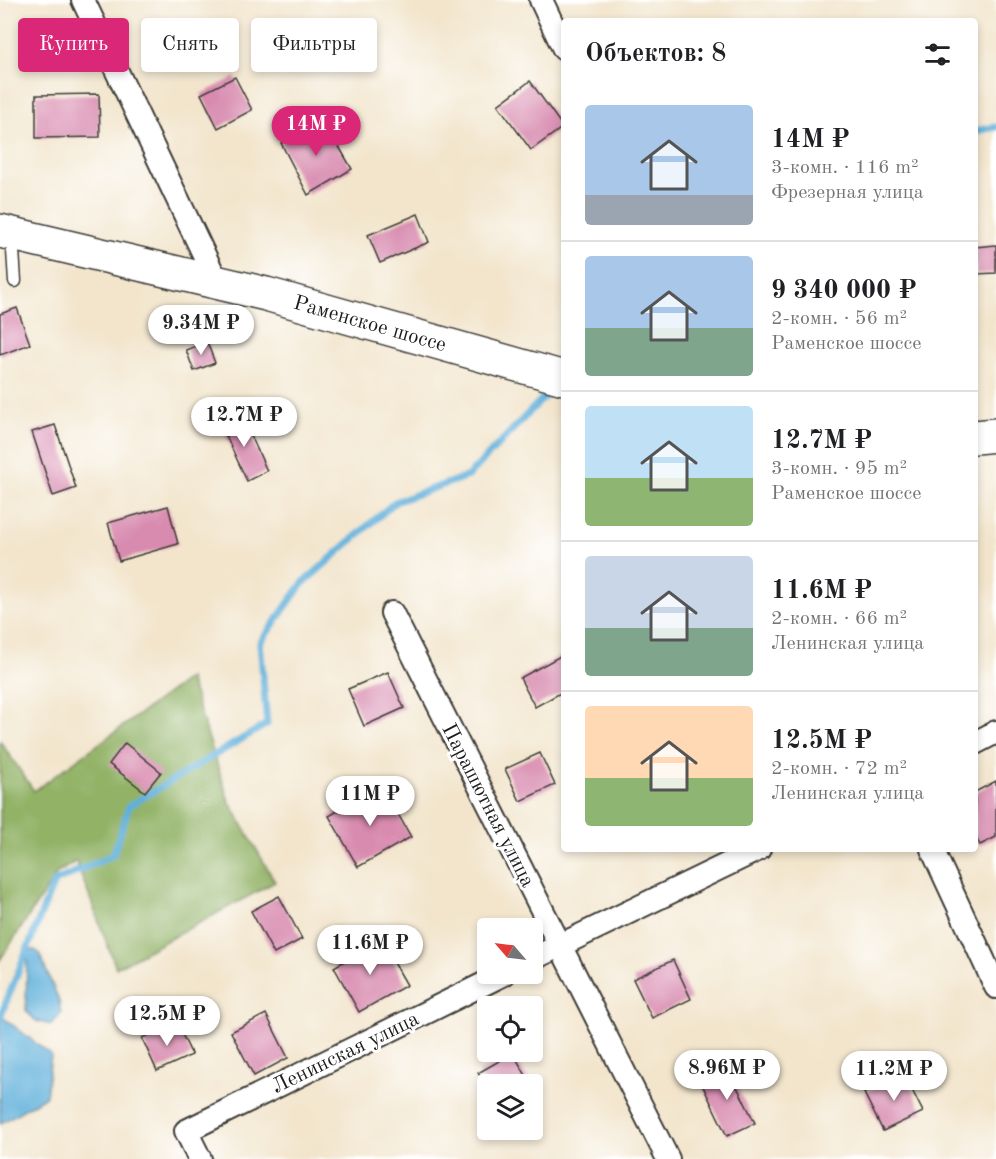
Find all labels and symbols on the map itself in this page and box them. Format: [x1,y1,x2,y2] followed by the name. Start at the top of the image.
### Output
[274,106,358,157] pin: 14M ₽
[291,293,448,356] street label: Раменское шоссе
[146,305,256,356] pin: 9.34M ₽
[189,397,299,448] pin: 12.7M ₽
[437,721,538,891] street label: Парашютная улица
[328,776,412,827] pin: 11M ₽
[477,918,543,984] north arrow
[315,925,425,976] pin: 11.6M ₽
[112,996,222,1047] pin: 12.5M ₽
[269,1009,423,1098] street label: Ленинская улица
[672,1050,782,1101] pin: 8.96M ₽
[839,1051,949,1102] pin: 11.2M ₽

